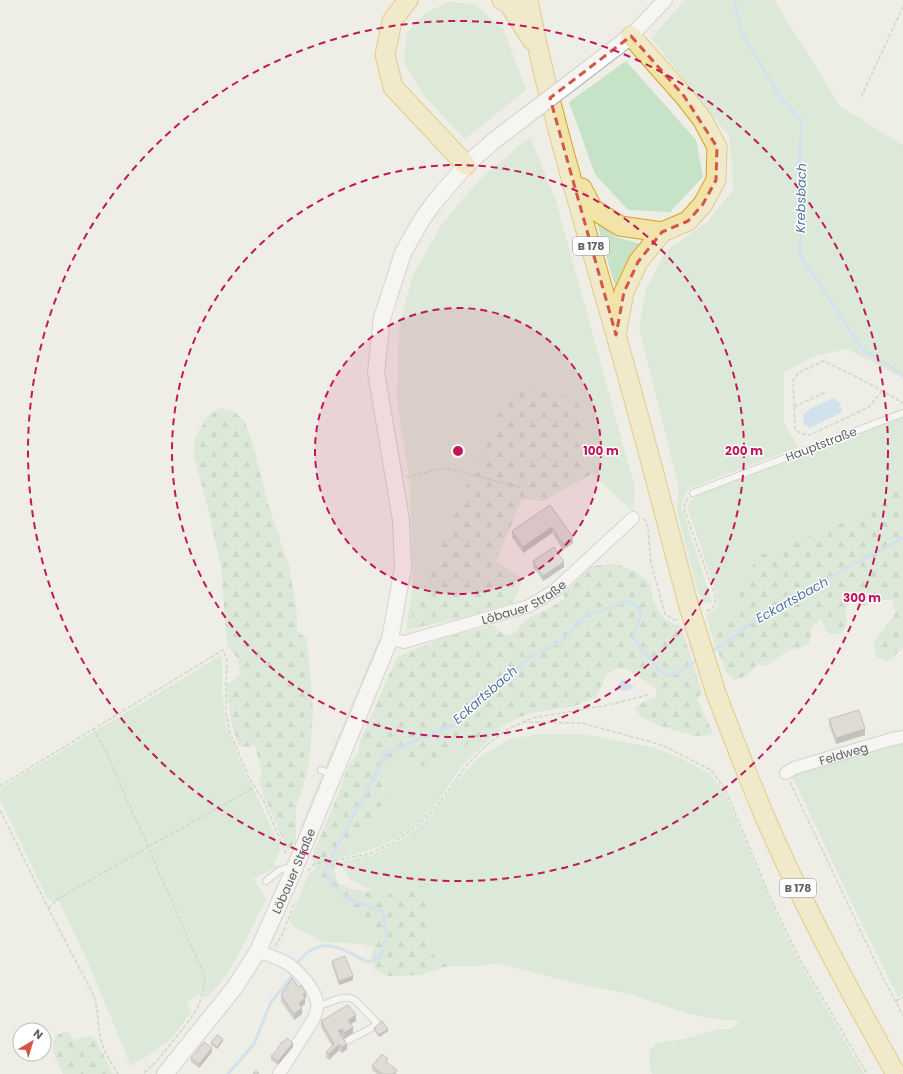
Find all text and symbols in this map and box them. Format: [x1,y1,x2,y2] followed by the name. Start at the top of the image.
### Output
[791,163,811,233] water label: Krebsbach
[573,237,609,255] road number: B 178
[783,423,859,465] street label: Hauptstraße
[583,442,619,459] text: 100 m
[725,442,763,459] text: 200 m
[451,444,465,458] centre of rings
[752,572,832,628] water label: Eckartsbach
[479,576,570,628] street label: Löbauer Straße
[843,589,881,606] text: 300 m
[449,662,521,728] water label: Eckartsbach
[817,738,870,769] street label: Feldweg
[267,825,319,916] street label: Löbauer Straße
[780,879,816,897] road number: B 178
[12,1022,52,1062] north arrow
[30,1025,46,1043] text: N

